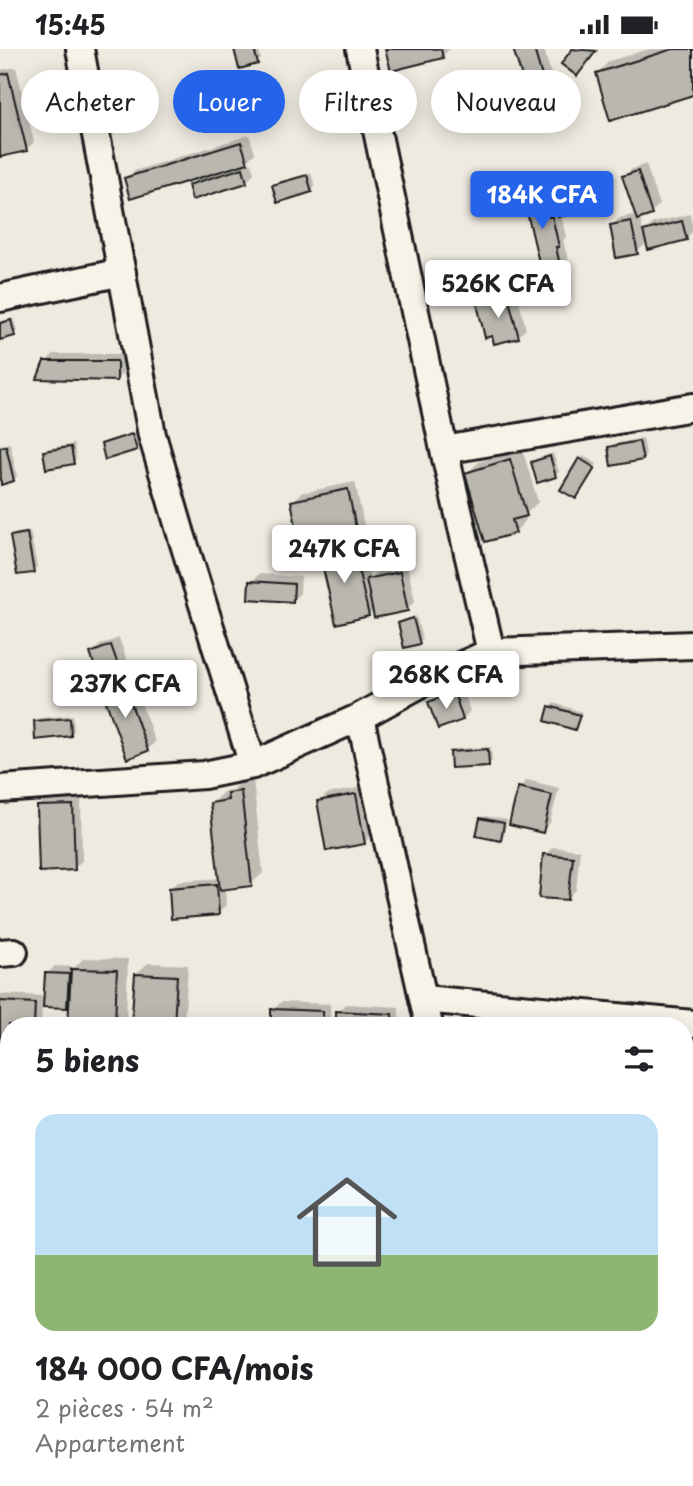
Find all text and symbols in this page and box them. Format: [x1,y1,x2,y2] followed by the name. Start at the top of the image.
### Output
[35,5,106,44] text: 15:45
[21,70,159,133] chip: Acheter
[173,70,285,133] chip: Louer
[299,70,417,133] chip: Filtres
[431,70,581,133] chip: Nouveau
[470,171,614,231] pin: 184K CFA
[486,176,598,211] text: 184K CFA
[426,261,570,320] pin: 526K CFA
[441,265,555,300] text: 526K CFA
[272,525,416,585] pin: 247K CFA
[288,530,400,565] text: 247K CFA
[374,651,518,711] pin: 268K CFA
[388,656,504,691] text: 268K CFA
[53,661,197,720] pin: 237K CFA
[69,665,181,700] text: 237K CFA
[35,1037,139,1082] text: 5 biens
[620,1040,658,1078] icon: filters
[284,1159,410,1285] icon: home
[35,1345,314,1390] text: 184 000 CFA/mois
[35,1390,214,1425] text: 2 pièces · 54 m²
[35,1425,185,1460] text: Appartement

